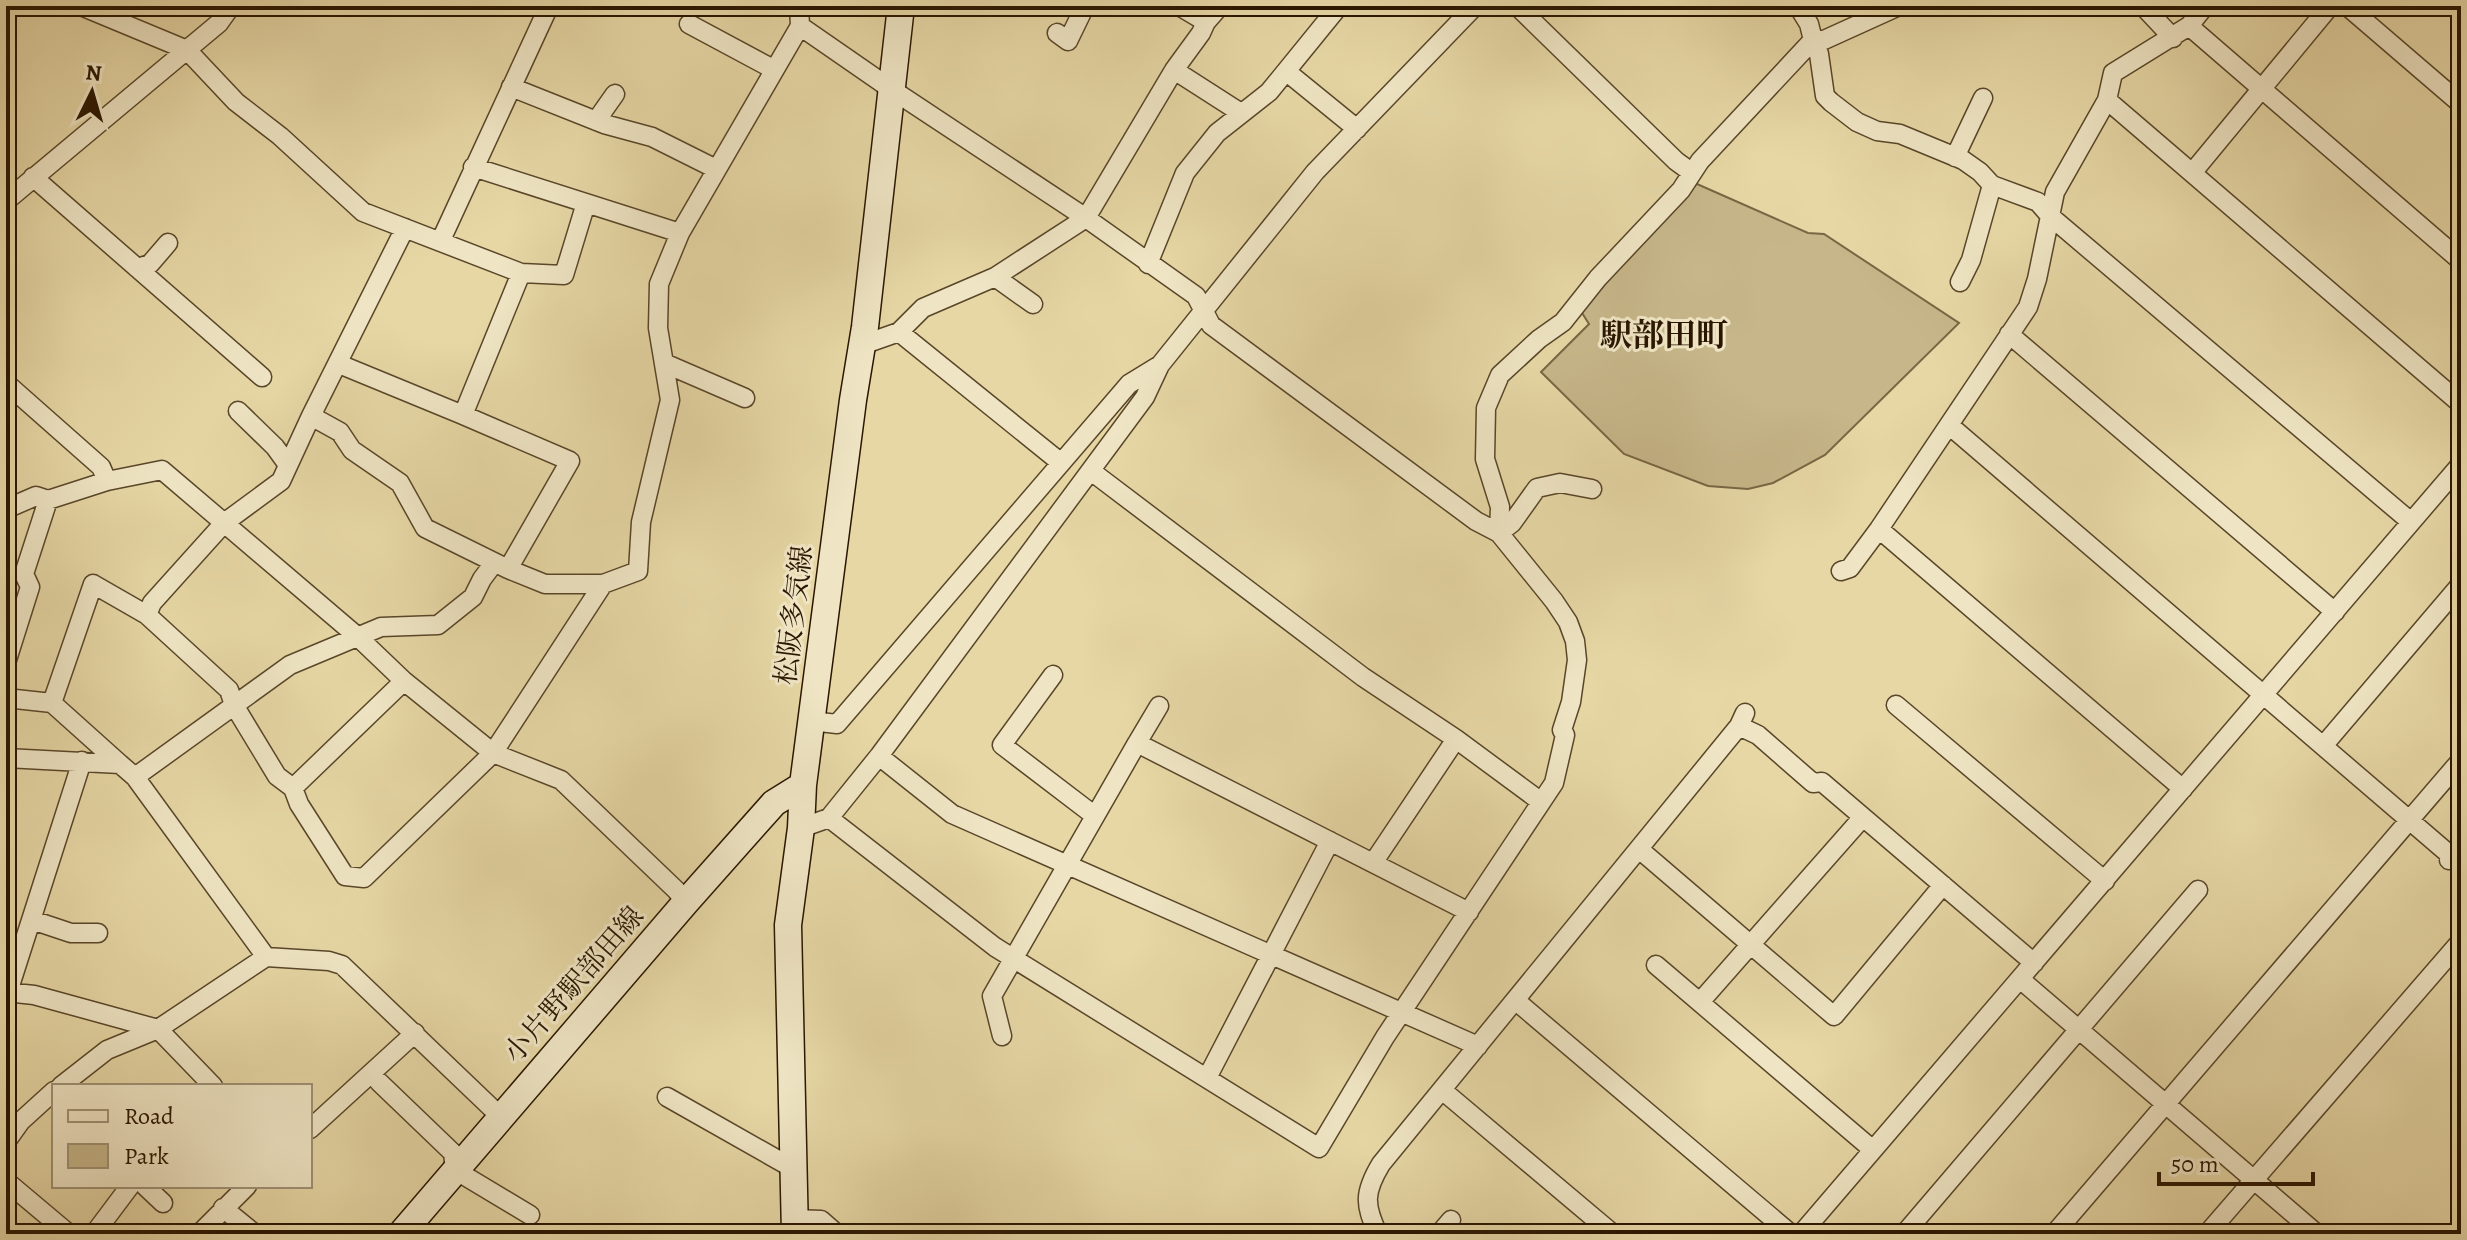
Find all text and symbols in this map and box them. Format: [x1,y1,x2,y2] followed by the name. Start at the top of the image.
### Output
[52,52,132,132] north arrow
[84,57,103,89] text: N
[1600,313,1728,357] district label: 駅部田町
[767,543,821,687] street label: 松阪多気線
[495,898,652,1071] street label: 小片野駅部田線
[52,1084,312,1188] legend
[124,1100,174,1132] text: Road
[2159,1136,2313,1186] scale bar
[124,1140,169,1172] text: Park
[2171,1148,2219,1180] text: 50 m

